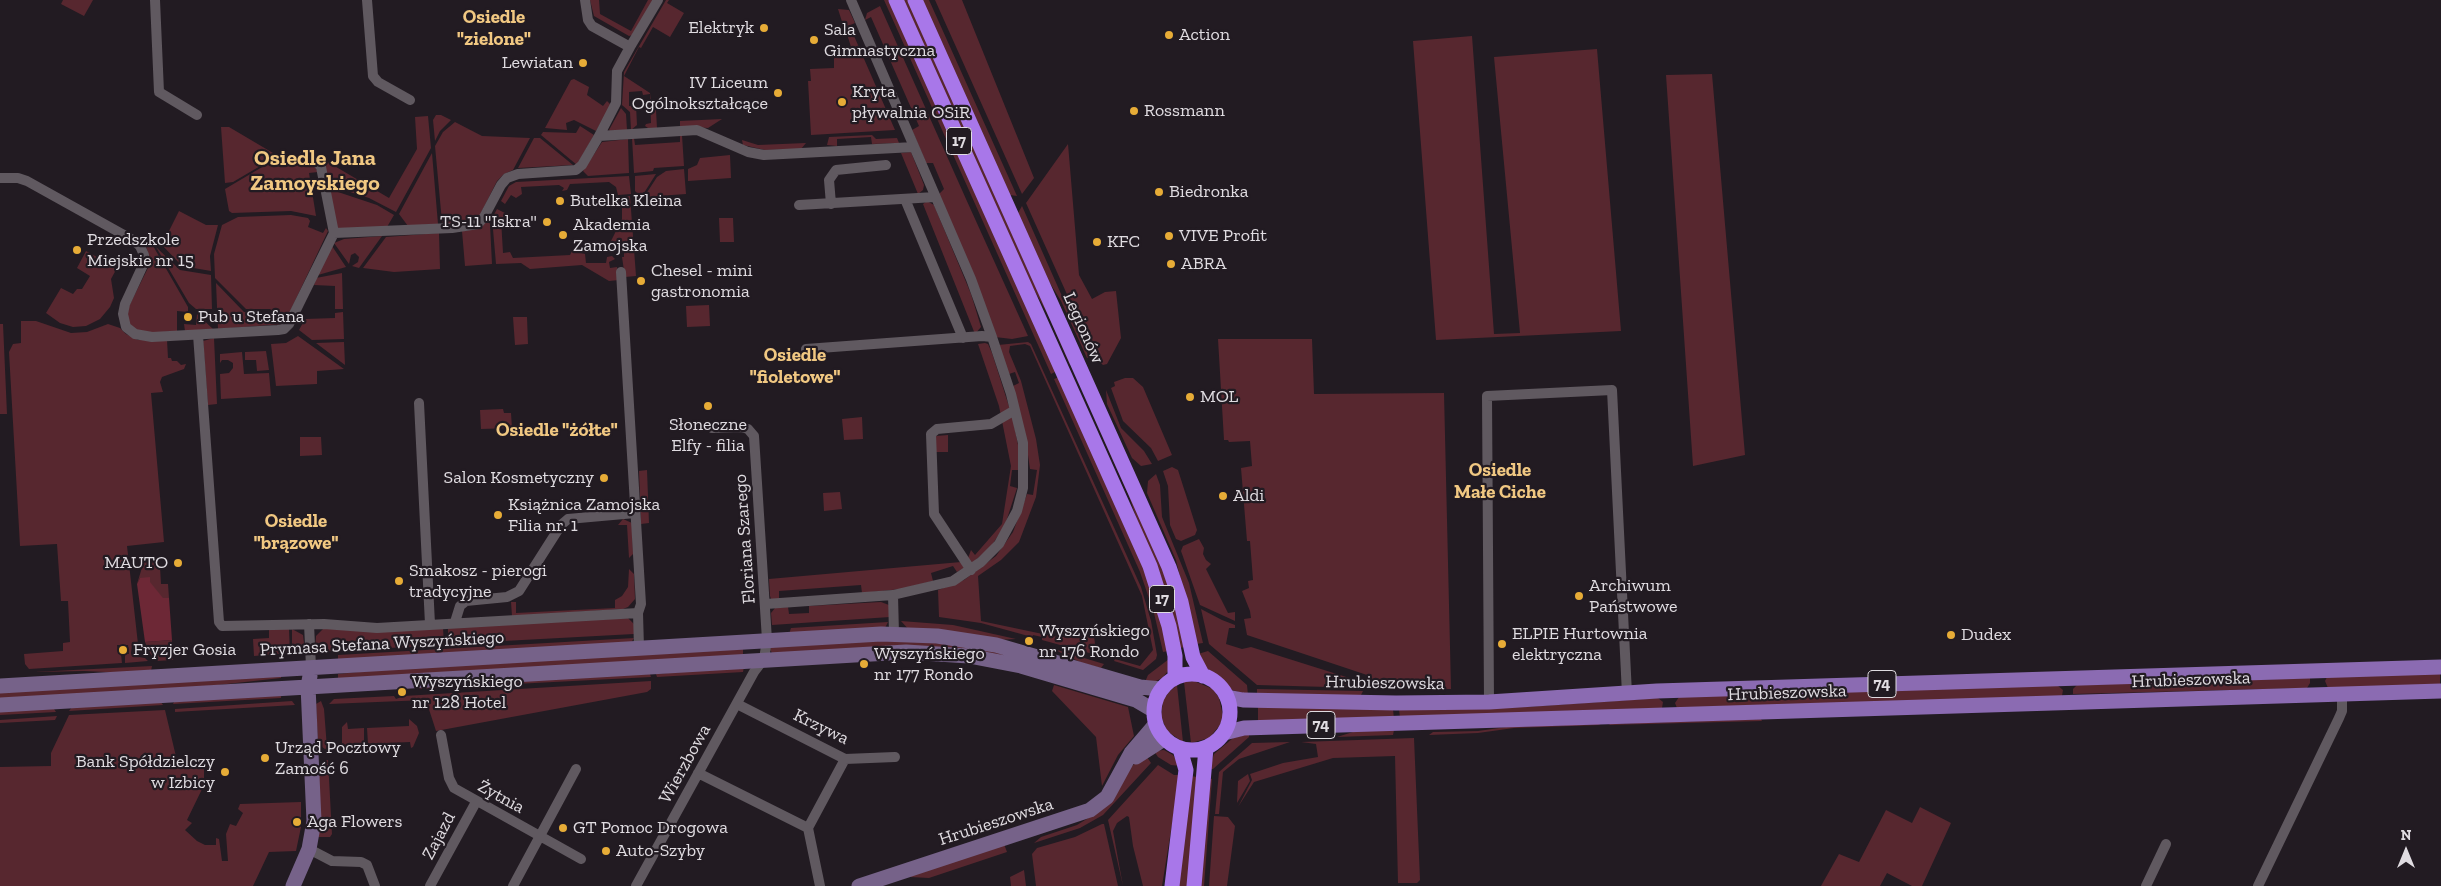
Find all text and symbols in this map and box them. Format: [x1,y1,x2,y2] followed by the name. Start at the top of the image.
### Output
[457,7,531,51] district label: Osiedle "zielone"
[688,17,754,39] place label: Elektryk
[824,19,935,62] place label: Sala Gimnastyczna
[758,22,770,34] marker: Elektryk
[1179,24,1230,46] place label: Action
[1163,29,1175,41] marker: Action
[808,34,820,46] marker: Sala Gimnastyczna
[502,52,573,74] place label: Lewiatan
[577,57,589,69] marker: Lewiatan
[632,72,768,115] place label: IV Liceum Ogólnokształcące
[852,81,970,124] place label: Kryta pływalnia OSiR
[772,87,784,99] marker: IV Liceum Ogólnokształcące
[836,96,848,108] marker: Kryta pływalnia OSiR
[1144,100,1225,122] place label: Rossmann
[1128,105,1140,117] marker: Rossmann
[946,128,972,154] road number: 17
[250,146,380,198] district label: Osiedle Jana Zamoyskiego
[1169,181,1248,203] place label: Biedronka
[1153,186,1165,198] marker: Biedronka
[570,190,682,212] place label: Butelka Kleina
[554,195,566,207] marker: Butelka Kleina
[440,211,537,233] place label: TS-11 "Iskra"
[573,214,650,256] place label: Akademia Zamojska
[541,216,553,228] marker: TS-11 "Iskra"
[1179,225,1267,247] place label: VIVE Profit
[87,229,194,272] place label: Przedszkole Miejskie nr 15
[557,229,569,241] marker: Akademia Zamojska
[1163,230,1175,242] marker: VIVE Profit
[1107,231,1140,253] place label: KFC
[1091,236,1103,248] marker: KFC
[71,244,83,256] marker: Przedszkole Miejskie nr 15
[1181,253,1226,275] place label: ABRA
[1165,258,1177,270] marker: ABRA
[651,260,753,302] place label: Chesel - mini gastronomia
[635,275,647,287] marker: Chesel - mini gastronomia
[1058,289,1108,367] street label: Legionów
[198,306,304,328] place label: Pub u Stefana
[182,311,194,323] marker: Pub u Stefana
[749,345,841,389] district label: Osiedle "fioletowe"
[1200,386,1238,408] place label: MOL
[1184,391,1196,403] marker: MOL
[702,400,714,412] marker: Słoneczne Elfy - filia
[669,414,747,456] place label: Słoneczne Elfy - filia
[496,420,618,442] district label: Osiedle "żółte"
[1454,460,1546,504] district label: Osiedle Małe Ciche
[444,467,594,489] place label: Salon Kosmetyczny
[598,472,610,484] marker: Salon Kosmetyczny
[730,473,760,605] street label: Floriana Szarego
[1233,485,1264,507] place label: Aldi
[1217,490,1229,502] marker: Aldi
[508,494,660,536] place label: Książnica Zamojska Filia nr. 1
[492,509,504,521] marker: Książnica Zamojska Filia nr. 1
[253,511,339,555] district label: Osiedle "brązowe"
[104,552,168,574] place label: MAUTO
[172,557,184,569] marker: MAUTO
[409,560,547,602] place label: Smakosz - pierogi tradycyjne
[393,575,405,587] marker: Smakosz - pierogi tradycyjne
[1589,575,1677,618] place label: Archiwum Państwowe
[1150,586,1174,612] road number: 17
[1573,590,1585,602] marker: Archiwum Państwowe
[1039,620,1150,662] place label: Wyszyńskiego nr 176 Rondo
[1512,623,1648,666] place label: ELPIE Hurtownia elektryczna
[1961,624,2011,646] place label: Dudex
[259,627,505,661] street label: Prymasa Stefana Wyszyńskiego
[1945,629,1957,641] marker: Dudex
[1023,635,1035,647] marker: Wyszyńskiego nr 176 Rondo
[1496,638,1508,650] marker: ELPIE Hurtownia elektryczna
[133,639,236,661] place label: Fryzjer Gosia
[874,643,985,686] place label: Wyszyńskiego nr 177 Rondo
[117,644,129,656] marker: Fryzjer Gosia
[858,658,870,670] marker: Wyszyńskiego nr 177 Rondo
[2131,667,2251,693] street label: Hrubieszowska
[412,671,523,714] place label: Wyszyńskiego nr 128 Hotel
[1325,671,1445,695] street label: Hrubieszowska
[1868,671,1896,698] road number: 74
[1727,680,1847,706] street label: Hrubieszowska
[396,686,408,698] marker: Wyszyńskiego nr 128 Hotel
[790,704,852,750] street label: Krzywa
[1307,712,1335,738] road number: 74
[654,721,716,807] street label: Wierzbowa
[275,737,401,780] place label: Urząd Pocztowy Zamość 6
[76,751,215,794] place label: Bank Spółdzielczy w Izbicy
[259,752,271,764] marker: Urząd Pocztowy Zamość 6
[219,766,231,778] marker: Bank Spółdzielczy w Izbicy
[474,775,528,819] street label: Żytnia
[936,793,1056,851] street label: Hrubieszowska
[418,809,460,863] street label: Zajazd
[307,811,402,833] place label: Aga Flowers
[291,816,303,828] marker: Aga Flowers
[573,817,728,839] place label: GT Pomoc Drogowa
[557,822,569,834] marker: GT Pomoc Drogowa
[2381,826,2431,876] north arrow
[2401,827,2411,844] text: N
[616,840,705,862] place label: Auto-Szyby
[600,845,612,857] marker: Auto-Szyby

